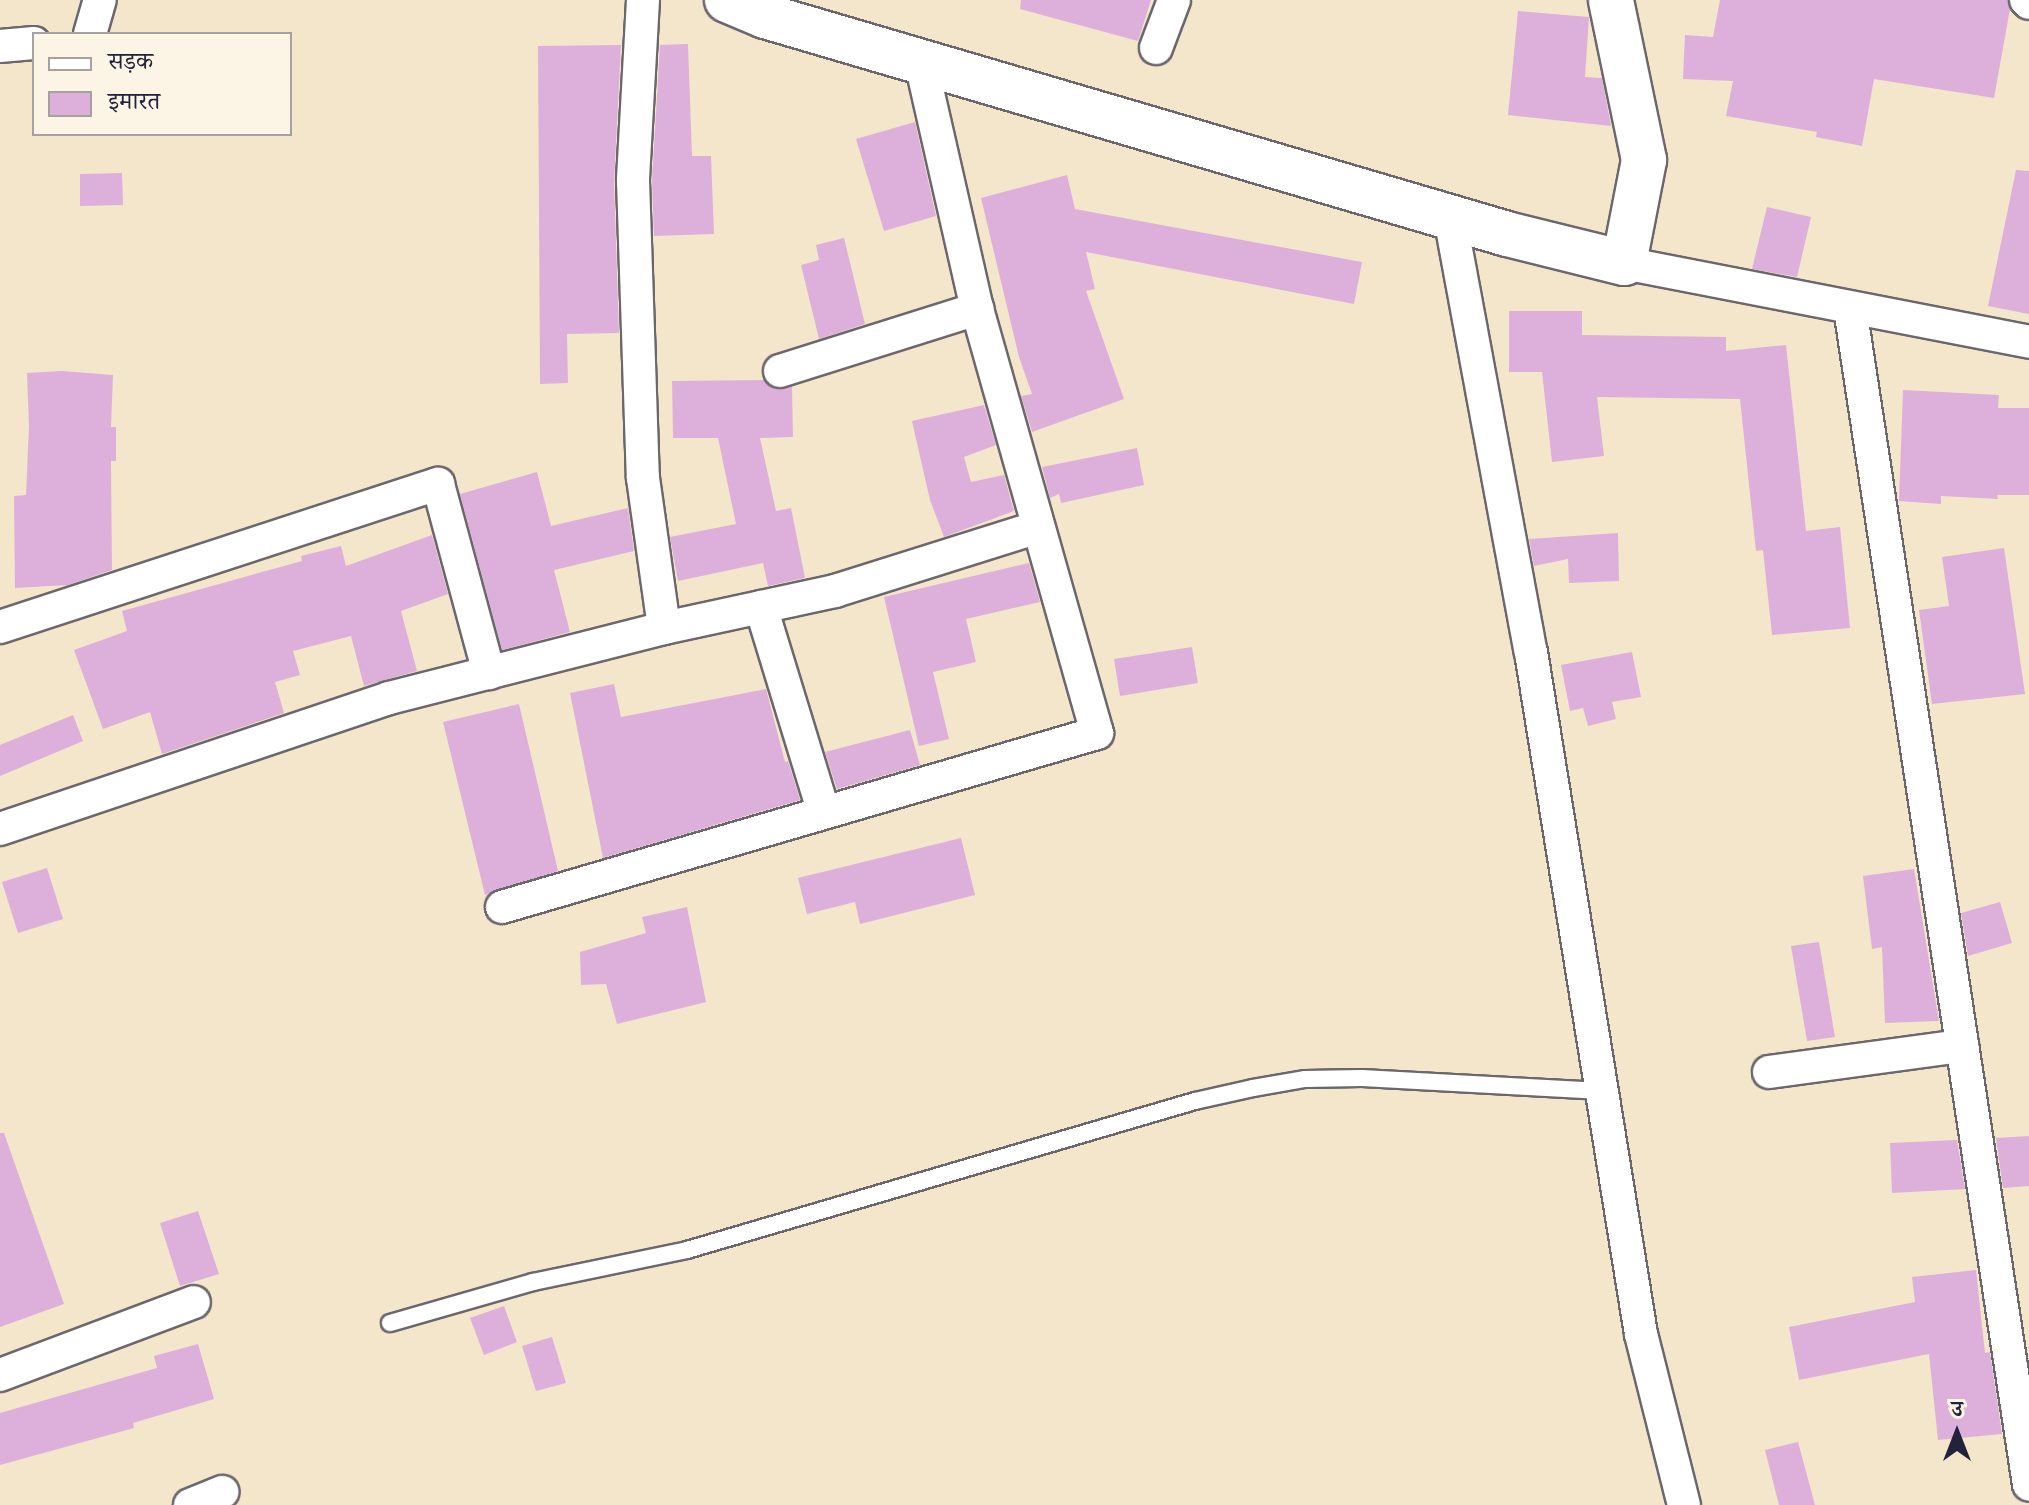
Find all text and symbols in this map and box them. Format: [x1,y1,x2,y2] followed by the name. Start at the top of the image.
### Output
[32,32,292,136] legend
[108,45,153,76] text: सड़क
[108,85,160,116] text: इमारत
[1917,1393,1997,1473] north arrow
[1951,1394,1963,1423] text: उ

